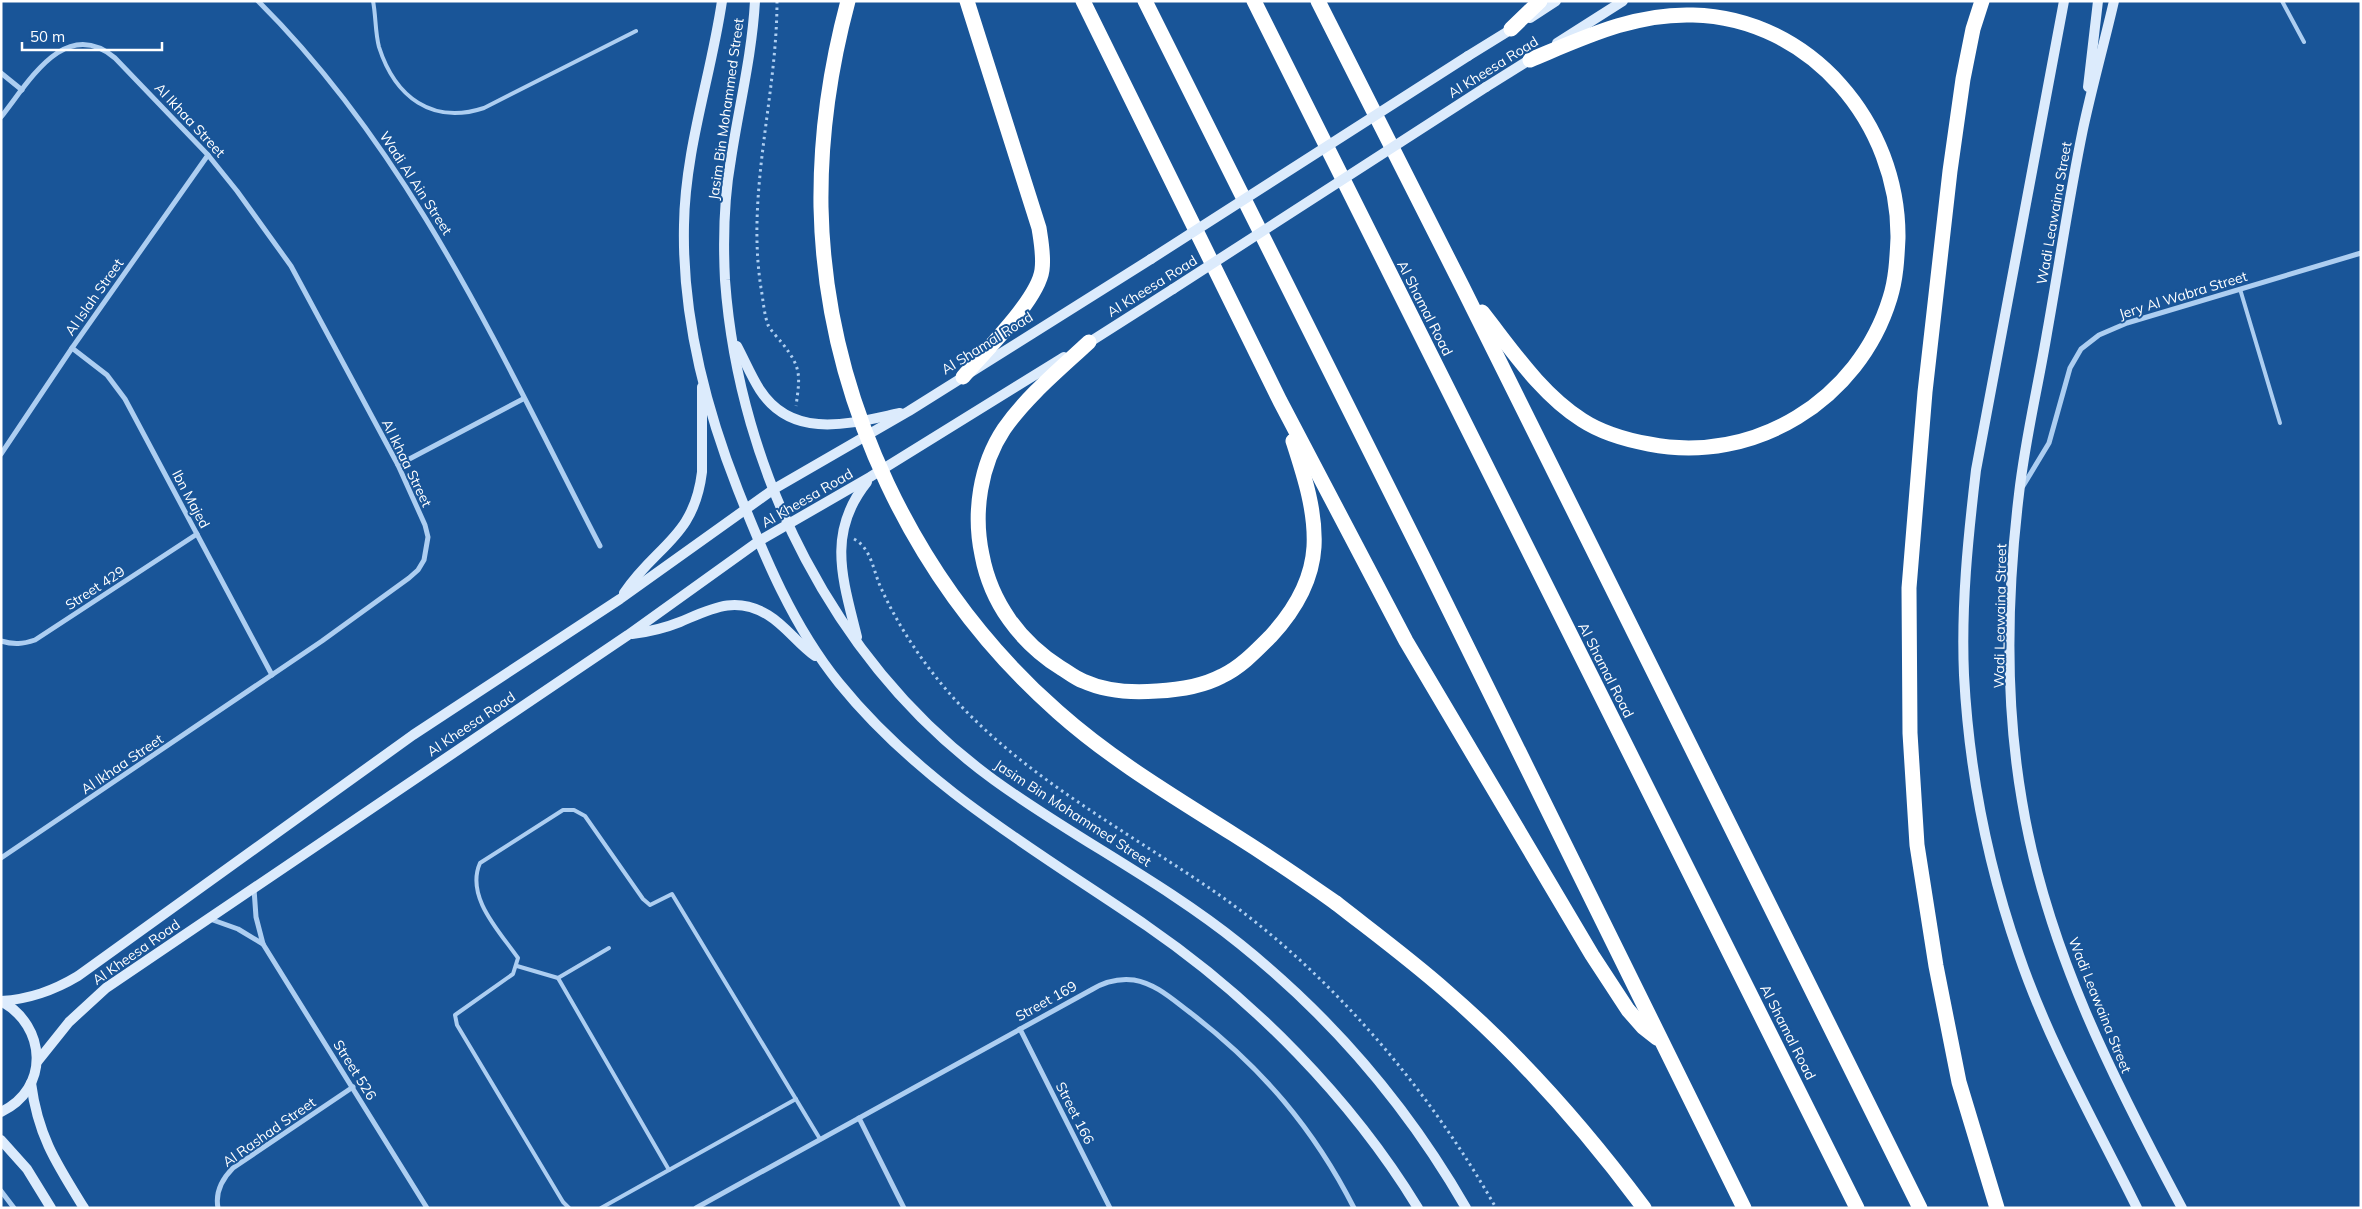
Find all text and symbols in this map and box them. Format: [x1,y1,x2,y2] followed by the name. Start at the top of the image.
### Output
[704,17,748,201] street label: Jasim Bin Mohammed Street
[22,20,162,52] scale bar
[30,27,65,46] text: 50 m
[1445,32,1541,102] street label: Al Kheesa Road
[151,79,229,161] street label: Al Ikhaa Street
[376,128,456,238] street label: Wadi Al Ain Street
[2033,140,2075,286] street label: Wadi Leawaina Street
[1104,251,1200,321] street label: Al Kheesa Road
[61,255,127,339] street label: Al Islah Street
[1393,257,1457,359] street label: Al Shamal Road
[2117,267,2250,323] street label: Jery Al Wabra Street
[938,308,1036,378] street label: Al Shamal Road
[378,416,436,510] street label: Al Ikhaa Street
[758,464,856,532] street label: Al Kheesa Road
[168,467,214,531] street label: Ibn Majed
[1990,543,2010,689] street label: Wadi Leawaina Street
[62,562,128,614] street label: Street 429
[1574,619,1638,721] street label: Al Shamal Road
[423,688,519,760] street label: Al Kheesa Road
[77,730,167,798] street label: Al Ikhaa Street
[991,755,1155,871] street label: Jasim Bin Mohammed Street
[89,915,183,989] street label: Al Kheesa Road
[2065,935,2135,1076] street label: Wadi Leawaina Street
[1012,977,1080,1025] street label: Street 169
[1756,981,1820,1083] street label: Al Shamal Road
[329,1037,381,1103] street label: Street 526
[1052,1079,1098,1147] street label: Street 166
[219,1093,319,1171] street label: Al Rashad Street

